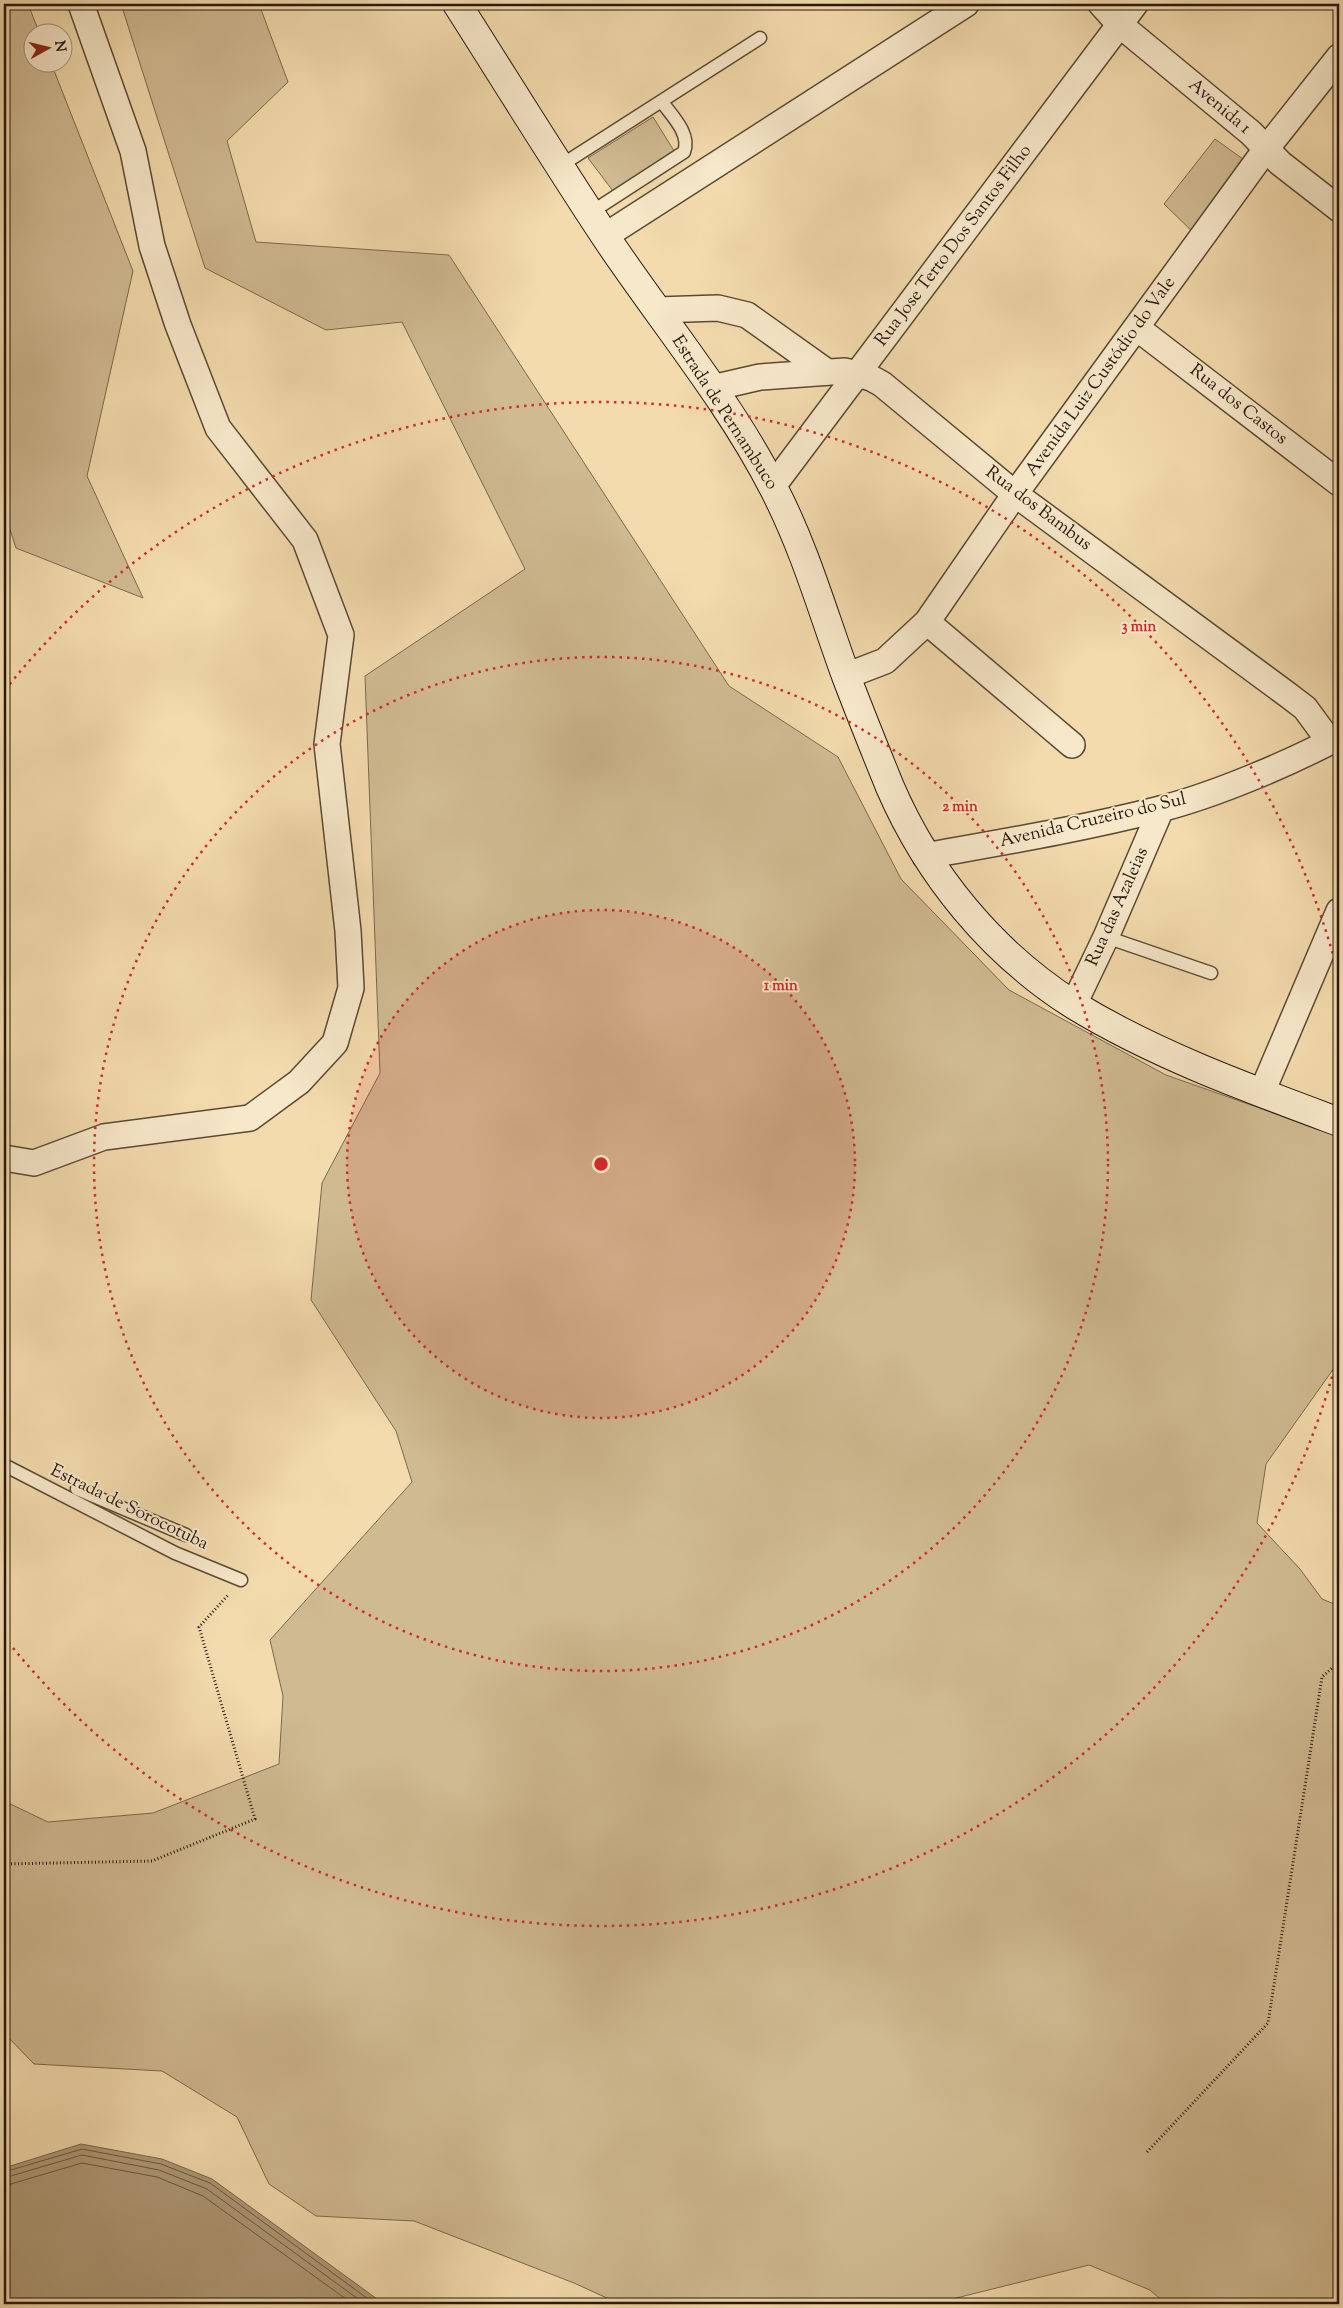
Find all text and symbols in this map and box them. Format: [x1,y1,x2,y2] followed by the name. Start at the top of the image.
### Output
[22,22,72,72] north arrow
[48,40,70,53] text: N
[1182,73,1256,141] street label: Avenida 1
[869,140,1039,352] street label: Rua Jose Terto Dos Santos Filho
[1020,272,1182,482] street label: Avenida Luiz Custódio do Vale
[664,331,784,496] street label: Estrada de Pernambuco
[1183,358,1293,452] street label: Rua dos Castos
[979,460,1097,558] street label: Rua dos Bambus
[1122,617,1157,638] text: 3 min
[997,787,1189,855] street label: Avenida Cruzeiro do Sul
[942,797,978,818] text: 2 min
[1080,843,1156,971] street label: Rua das Azaleias
[764,976,798,997] text: 1 min
[592,1155,610,1173] centre of rings
[46,1458,212,1558] street label: Estrada de Sorocotuba

